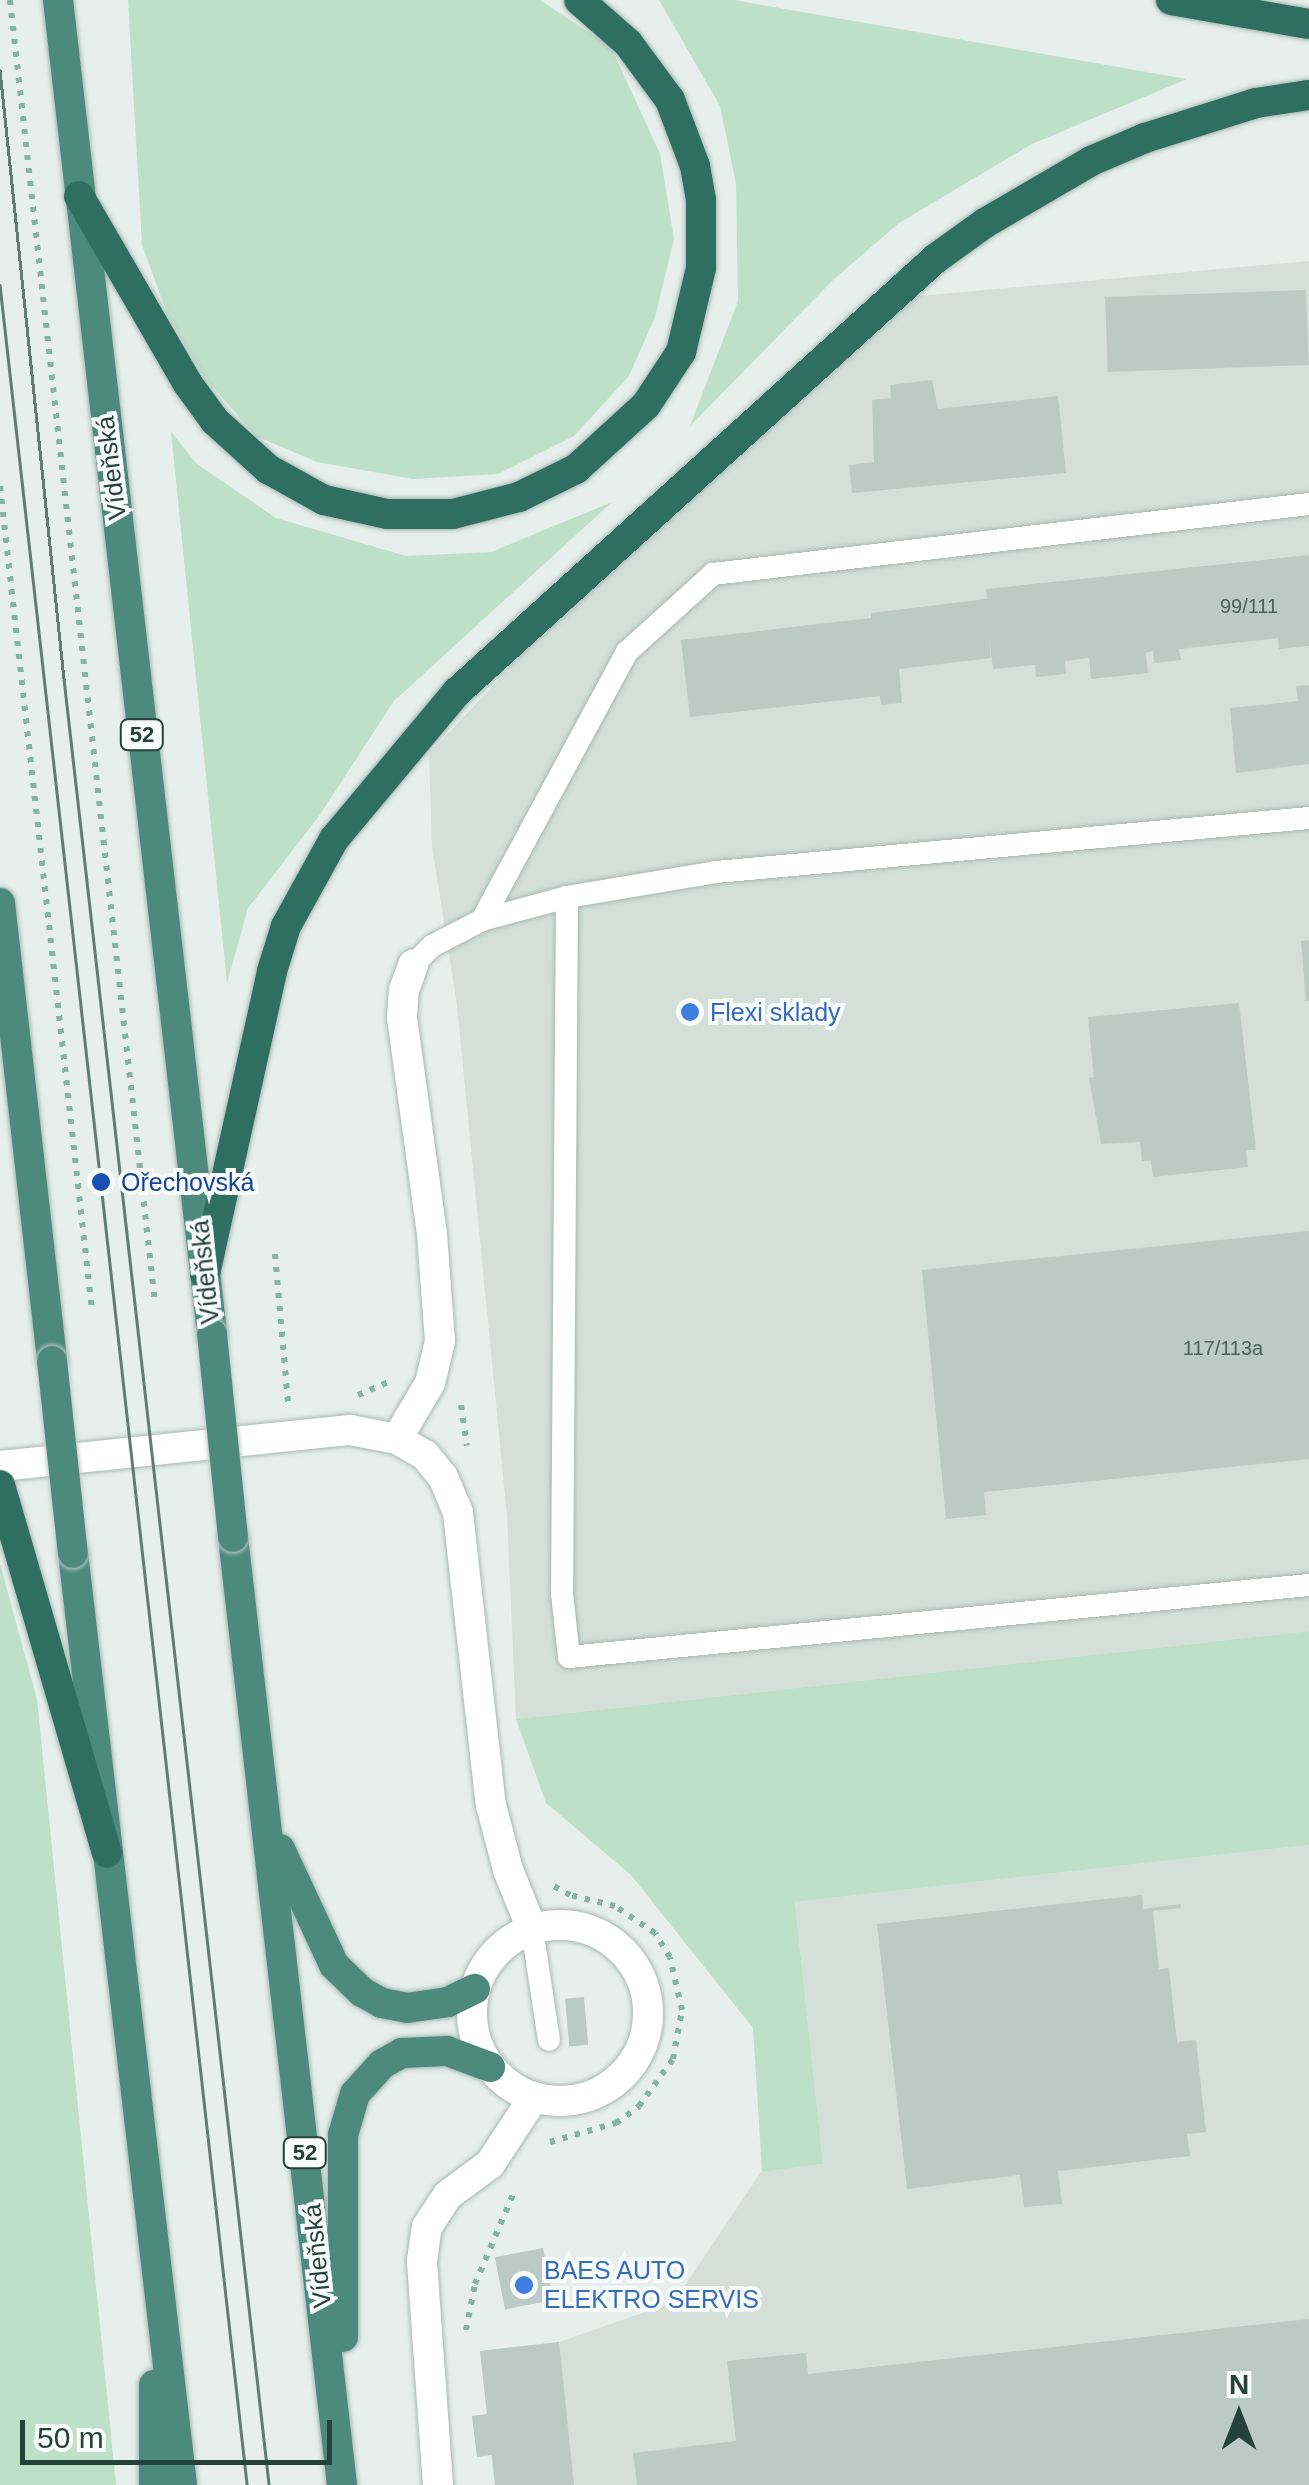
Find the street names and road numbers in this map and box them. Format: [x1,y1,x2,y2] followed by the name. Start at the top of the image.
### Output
[90,414,132,522] street label: Vídeňská
[120,718,164,752] road number: 52
[185,1219,225,1325] street label: Vídeňská
[282,2136,328,2170] road number: 52
[297,2203,337,2309] street label: Vídeňská

